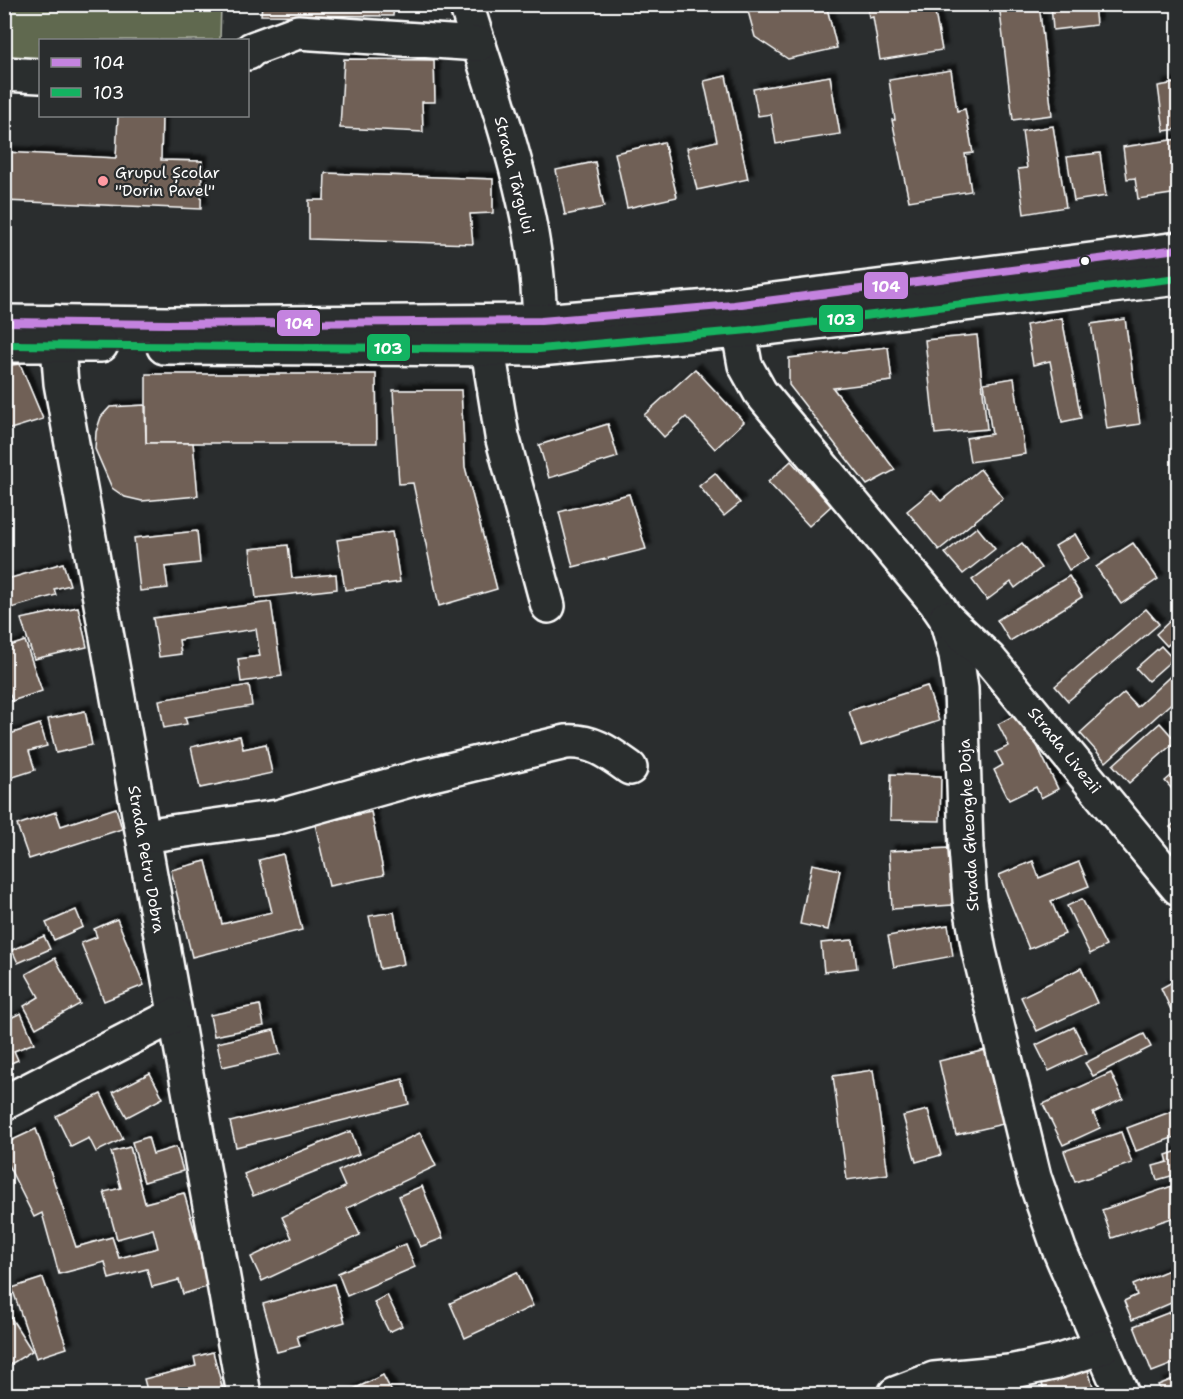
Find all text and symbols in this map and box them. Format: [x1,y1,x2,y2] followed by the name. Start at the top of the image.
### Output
[39,39,249,117] legend
[93,51,125,75] text: 104
[93,81,124,105] text: 103
[490,114,539,236] street label: Strada Târgului
[115,162,220,201] place label: Grupul Școlar "Dorin Pavel"
[96,174,110,188] marker: Grupul Școlar "Dorin Pavel"
[1079,255,1091,267] unlabelled marker
[863,271,909,300] line badge: 104
[871,276,901,297] text: 104
[818,304,864,333] line badge: 103
[276,309,321,337] line badge: 104
[827,309,855,330] text: 103
[284,313,314,334] text: 104
[366,333,411,362] line badge: 103
[374,338,402,359] text: 103
[1023,703,1106,798] street label: Strada Livezii
[953,738,984,912] street label: Strada Gheorghe Doja
[123,784,170,934] street label: Strada Petru Dobra

